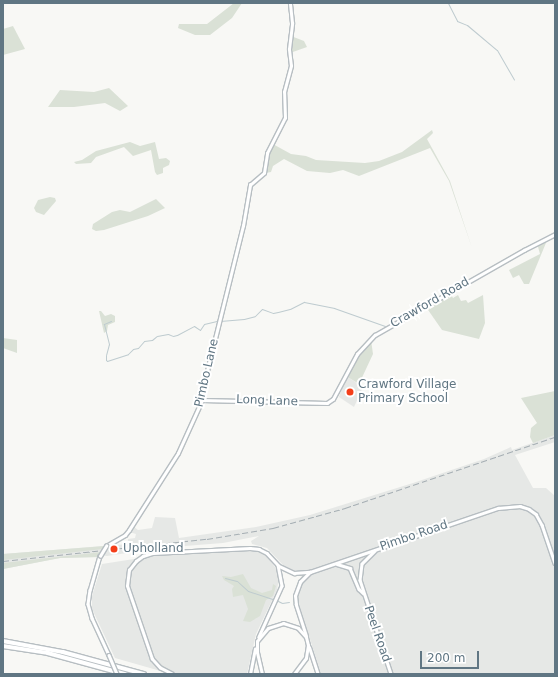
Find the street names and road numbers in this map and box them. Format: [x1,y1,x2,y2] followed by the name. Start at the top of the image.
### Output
[388,275,472,331] street label: Crawford Road
[192,337,222,409] street label: Pimbo Lane
[236,393,298,409] street label: Long Lane
[378,518,450,554] street label: Pimbo Road
[361,604,393,664] street label: Peel Road

